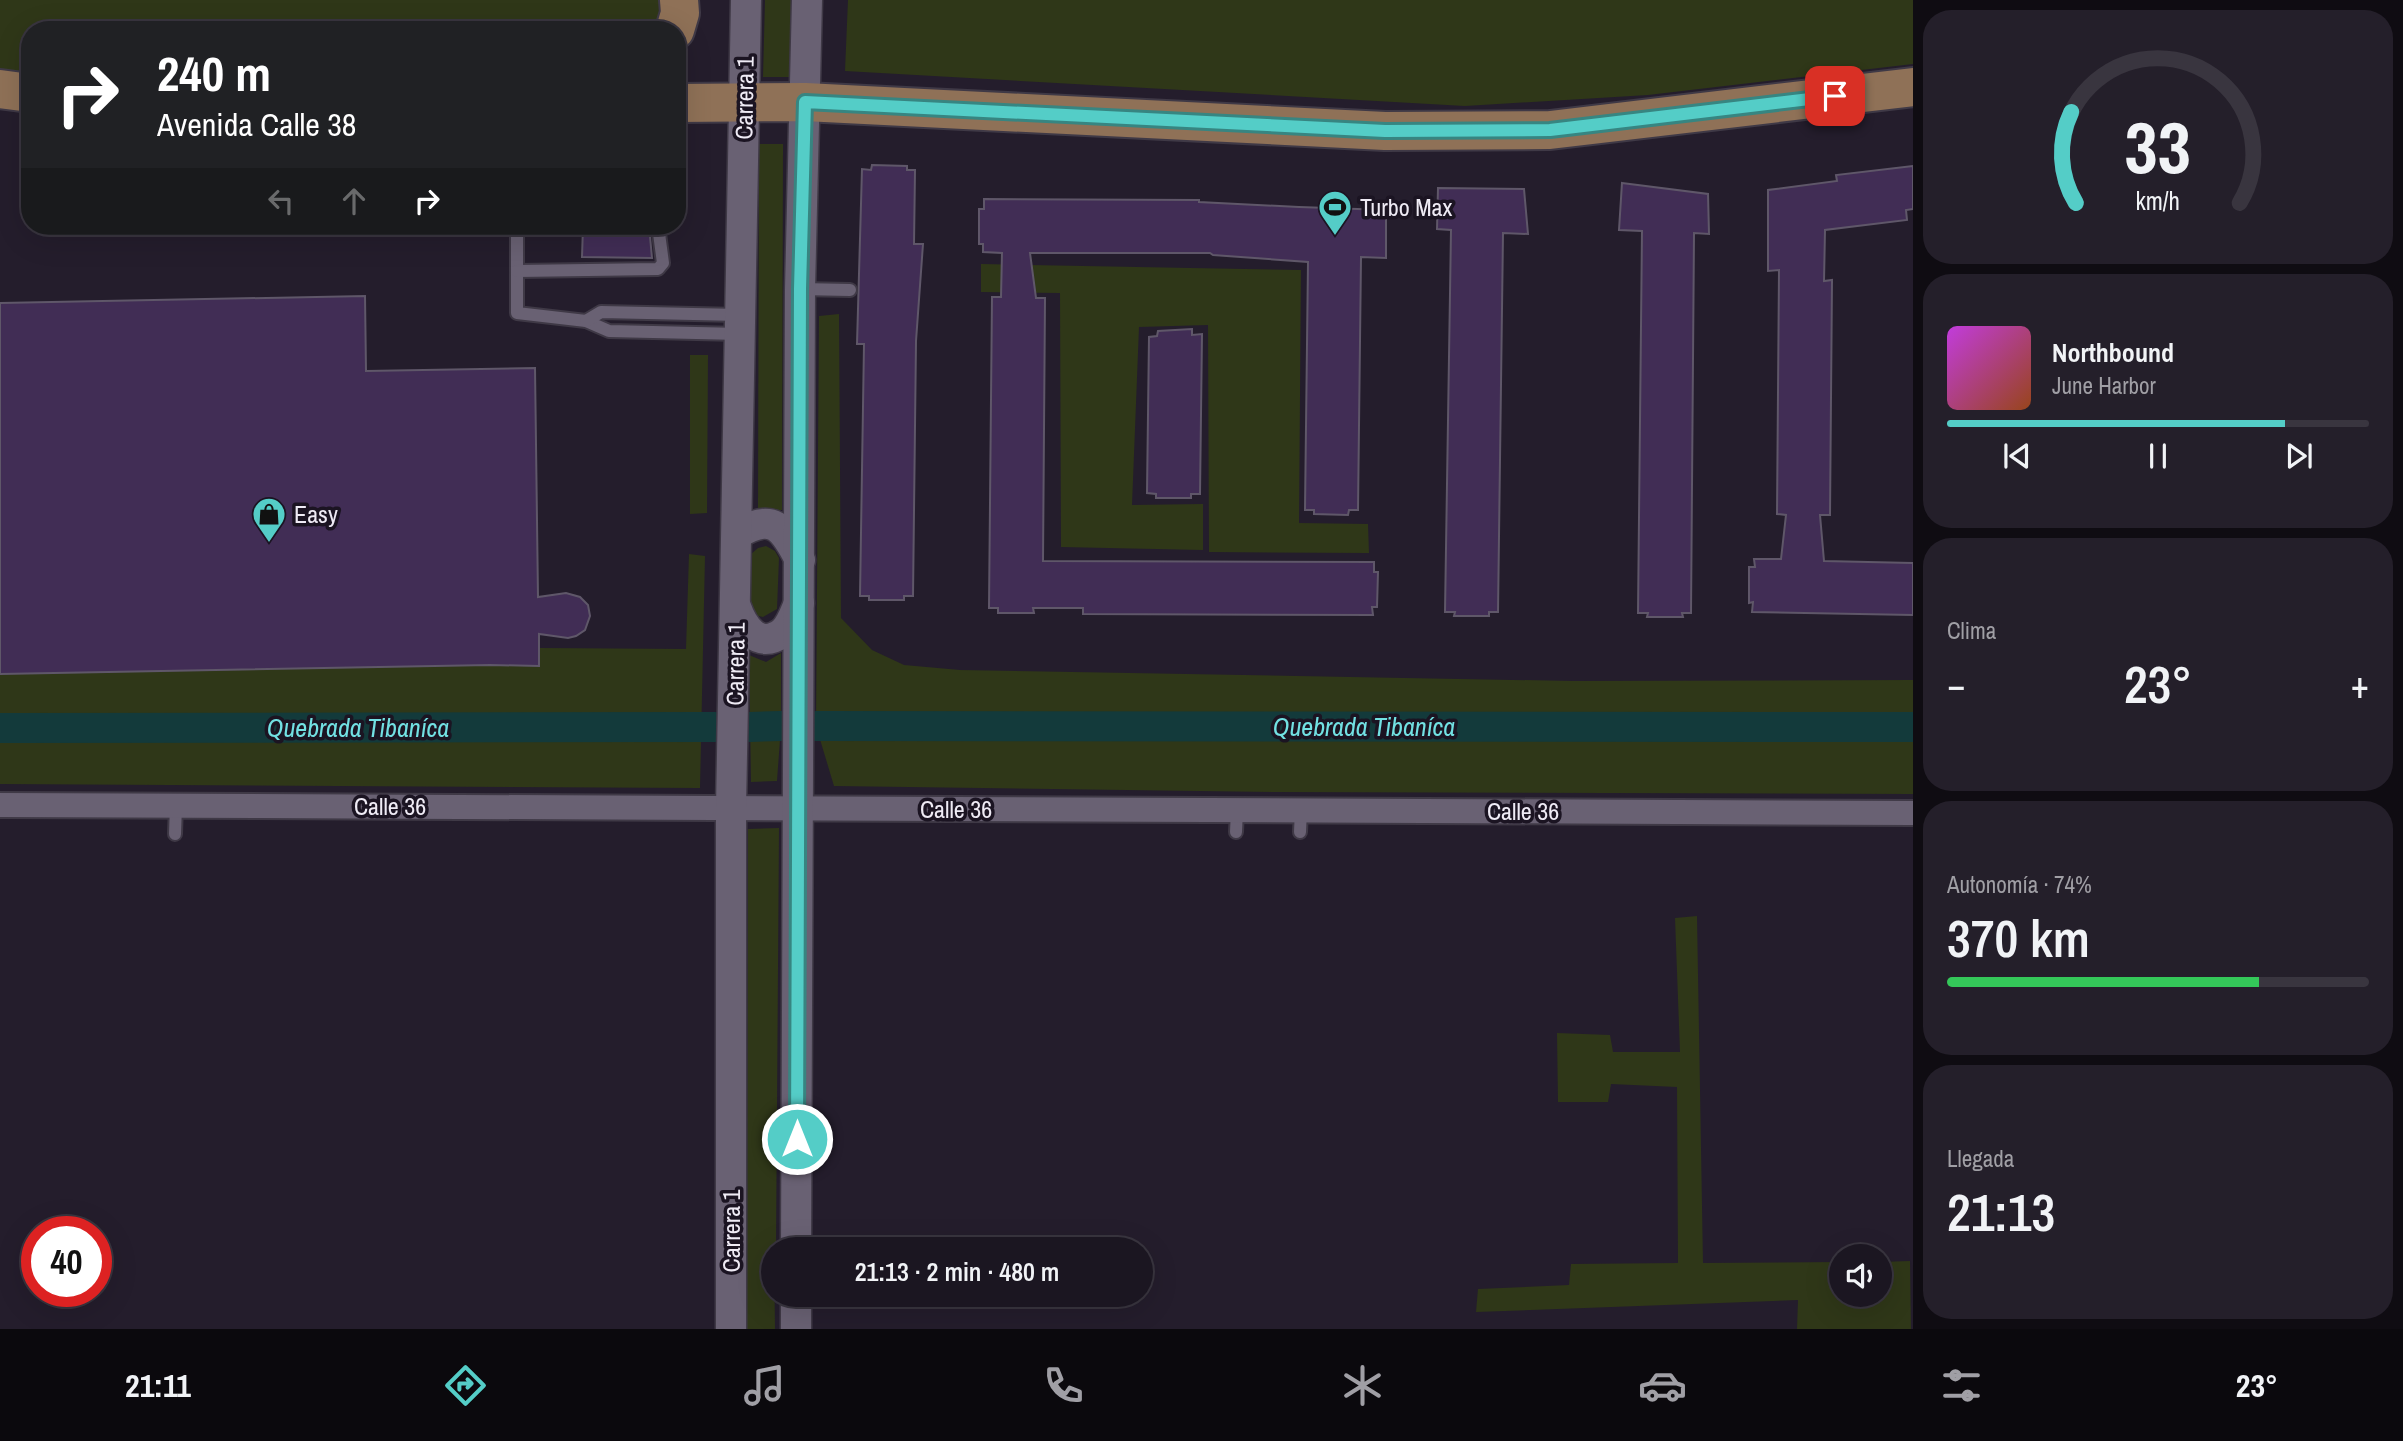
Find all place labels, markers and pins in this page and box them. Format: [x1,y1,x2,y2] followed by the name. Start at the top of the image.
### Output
[1805,66,1865,126] pin
[1316,188,1354,237] sports icon: Turbo Max
[1360,191,1453,223] place label: Turbo Max
[250,495,288,544] shop icon: Easy
[294,498,338,530] place label: Easy

